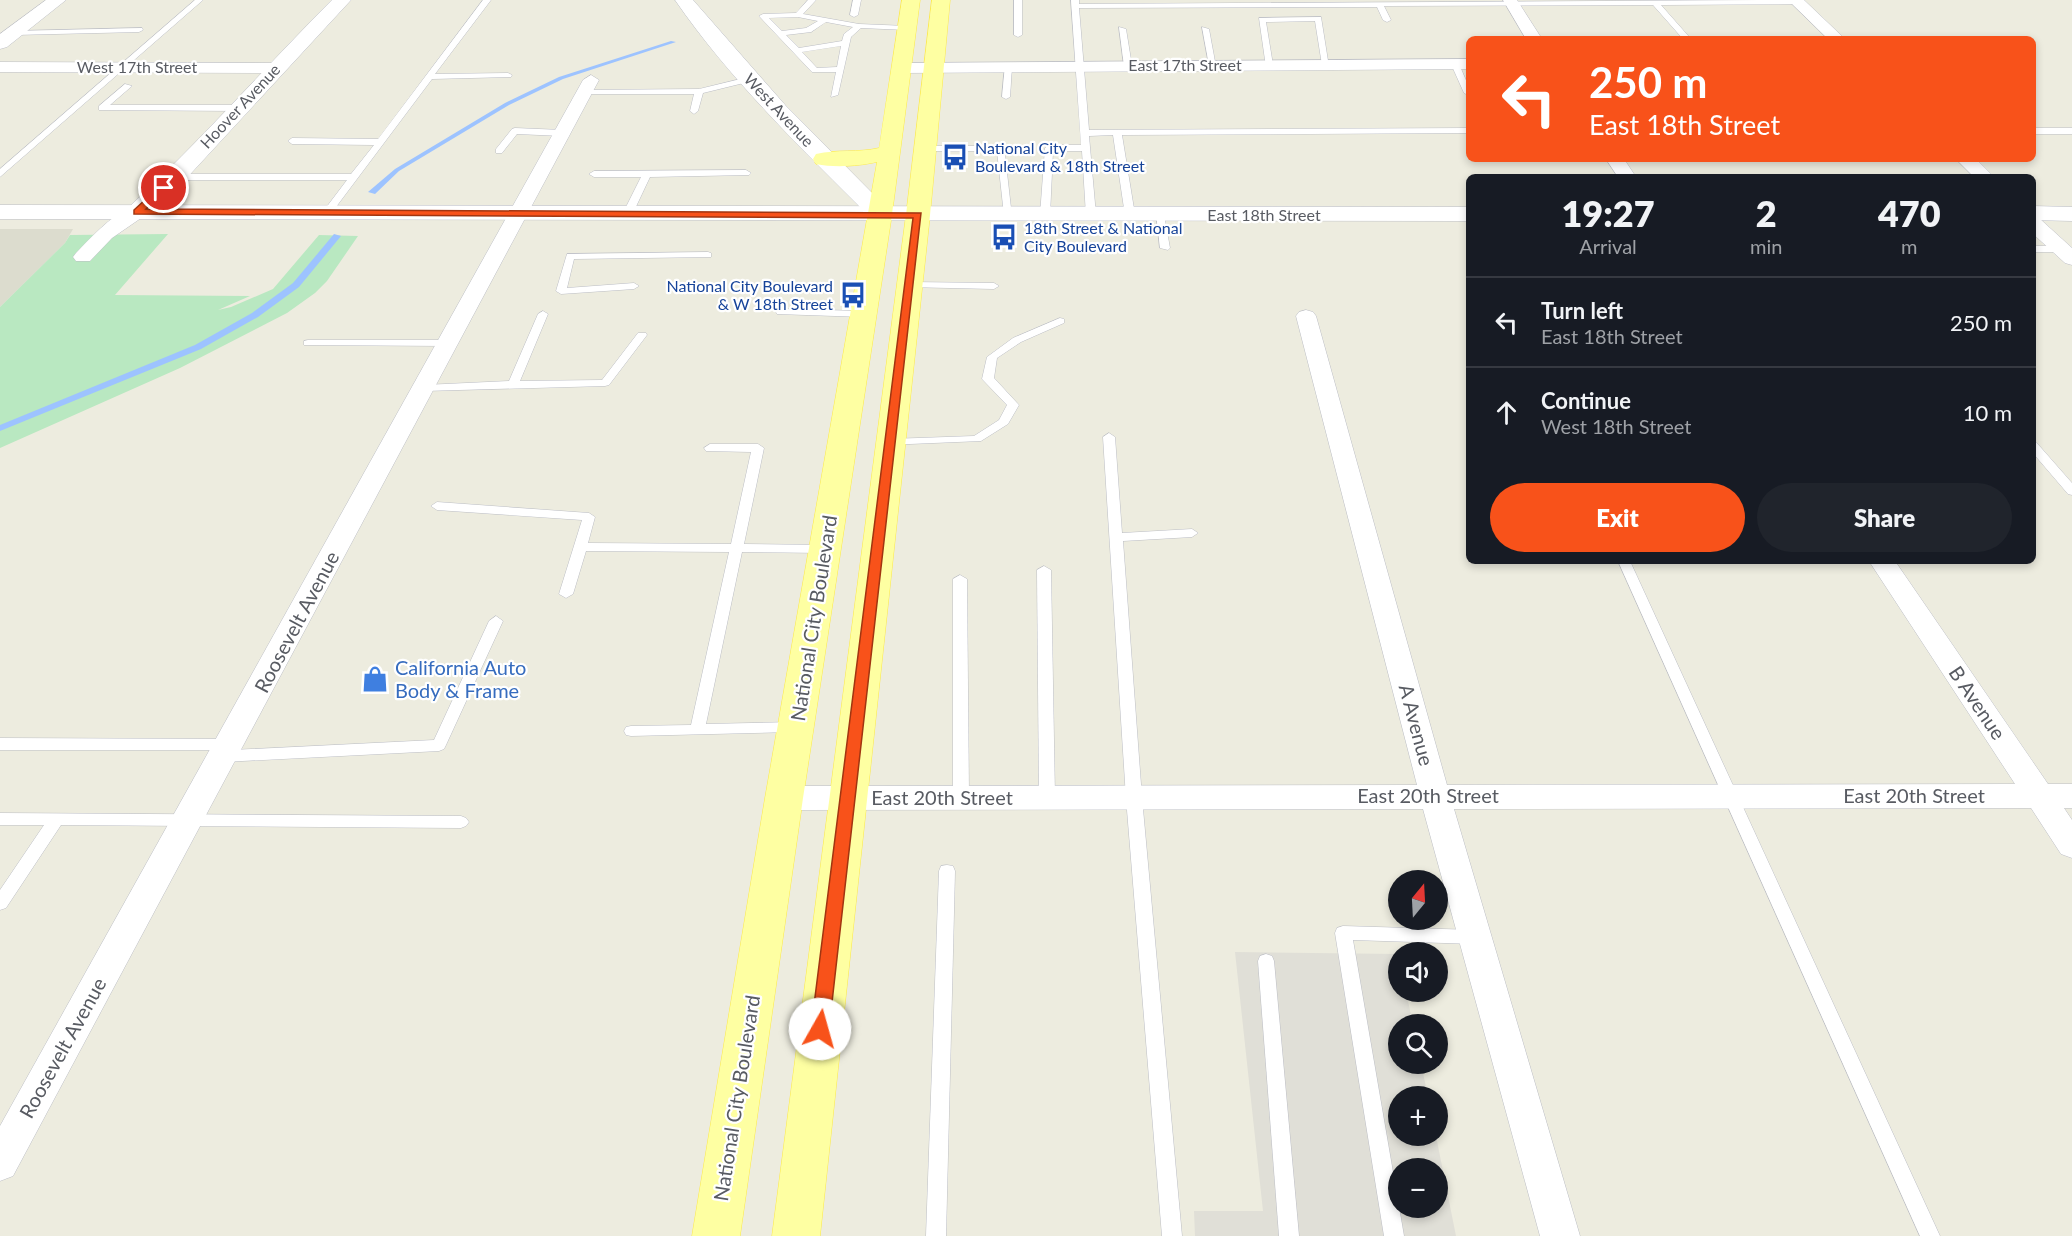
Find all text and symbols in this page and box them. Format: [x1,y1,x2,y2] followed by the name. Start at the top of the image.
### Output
[1128,55,1242,74] street label: East 17th Street
[77,57,197,76] street label: West 17th Street
[1589,57,1707,107] text: 250 m
[196,60,284,152] street label: Hoover Avenue
[1490,60,1568,138] icon: left
[741,69,818,150] street label: West Avenue
[1589,108,1780,141] text: East 18th Street
[975,138,1145,175] place label: National City Boulevard & 18th Street
[940,142,970,172] bus stop icon: National City Boulevard & 18th Street
[138,162,189,213] pin
[147,171,180,204] icon: arrive
[1561,191,1655,235] text: 19:27
[1756,191,1777,235] text: 2
[1878,191,1941,235] text: 470
[1207,205,1321,224] street label: East 18th Street
[1024,218,1182,255] place label: 18th Street & National City Boulevard
[989,222,1019,252] bus stop icon: 18th Street & National City Boulevard
[1579,234,1637,258] text: Arrival
[1750,234,1782,258] text: min
[1901,234,1917,258] text: m
[667,276,833,313] place label: National City Boulevard & W 18th Street
[838,280,868,310] bus stop icon: National City Boulevard & W 18th Street
[1541,297,1623,324] text: Turn left
[1490,306,1523,339] icon: left
[1950,309,2012,336] text: 250 m
[1541,324,1683,348] text: East 18th Street
[1541,387,1631,414] text: Continue
[1490,396,1523,429] icon: ahead
[1963,399,2012,426] text: 10 m
[1541,414,1691,438] text: West 18th Street
[1490,483,1745,552] button: Exit
[1757,483,2012,552] button: Share
[785,513,841,723] street label: National City Boulevard
[249,547,343,696] street label: Roosevelt Avenue
[395,655,526,702] place label: California Auto Body & Frame
[1945,661,2011,744] street label: B Avenue
[360,664,390,694] shop icon: California Auto Body & Frame
[1395,681,1439,768] street label: A Avenue
[1357,783,1499,807] street label: East 20th Street
[1843,783,1985,807] street label: East 20th Street
[871,785,1013,809] street label: East 20th Street
[1388,870,1448,930] north arrow
[1388,870,1448,1218] map controls
[1388,942,1448,1002] button: sound
[14,973,111,1122] street label: Roosevelt Avenue
[708,993,764,1203] street label: National City Boulevard
[788,997,852,1061] position arrow
[1388,1014,1448,1074] button: search
[1388,1086,1448,1146] button: +
[1388,1158,1448,1218] button: −

